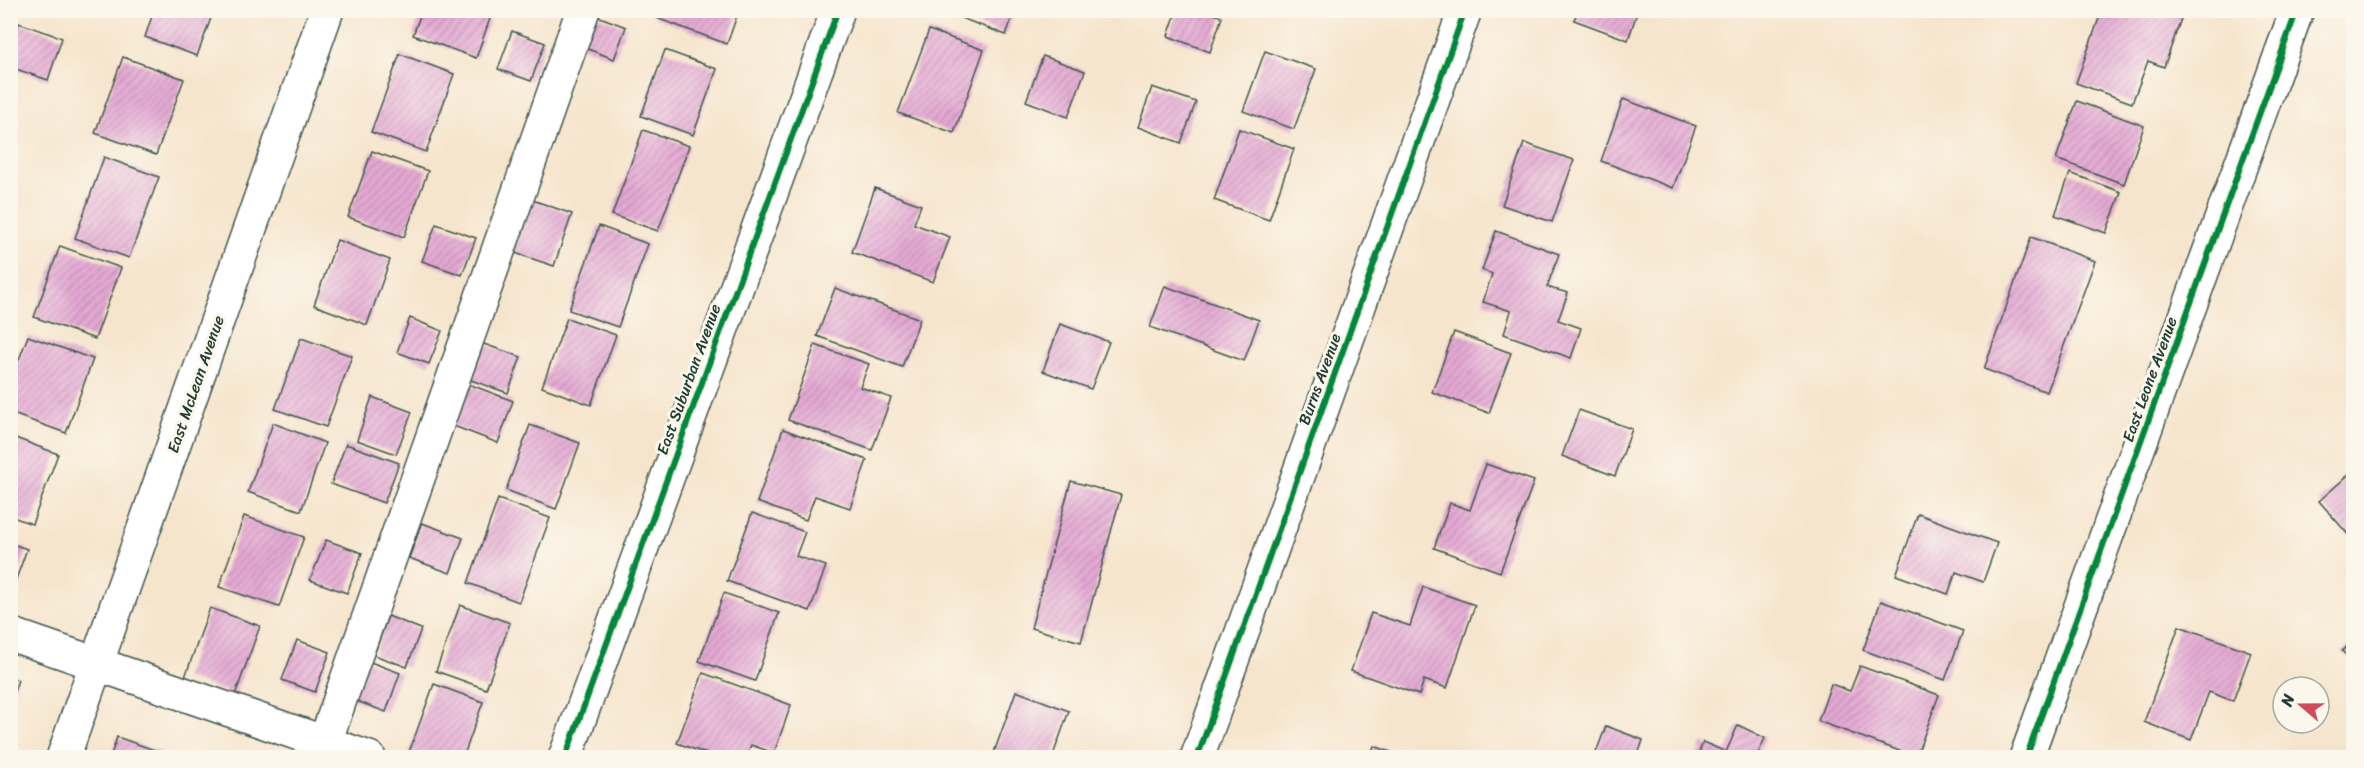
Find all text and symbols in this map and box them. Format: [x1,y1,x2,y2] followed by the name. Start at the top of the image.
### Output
[648,300,729,459] street label: East Suburban Avenue
[158,311,233,457] street label: East McLean Avenue
[2113,312,2186,446] street label: East Leone Avenue
[1289,329,1350,429] street label: Burns Avenue
[2271,675,2331,735] north arrow
[2272,689,2303,711] text: N

